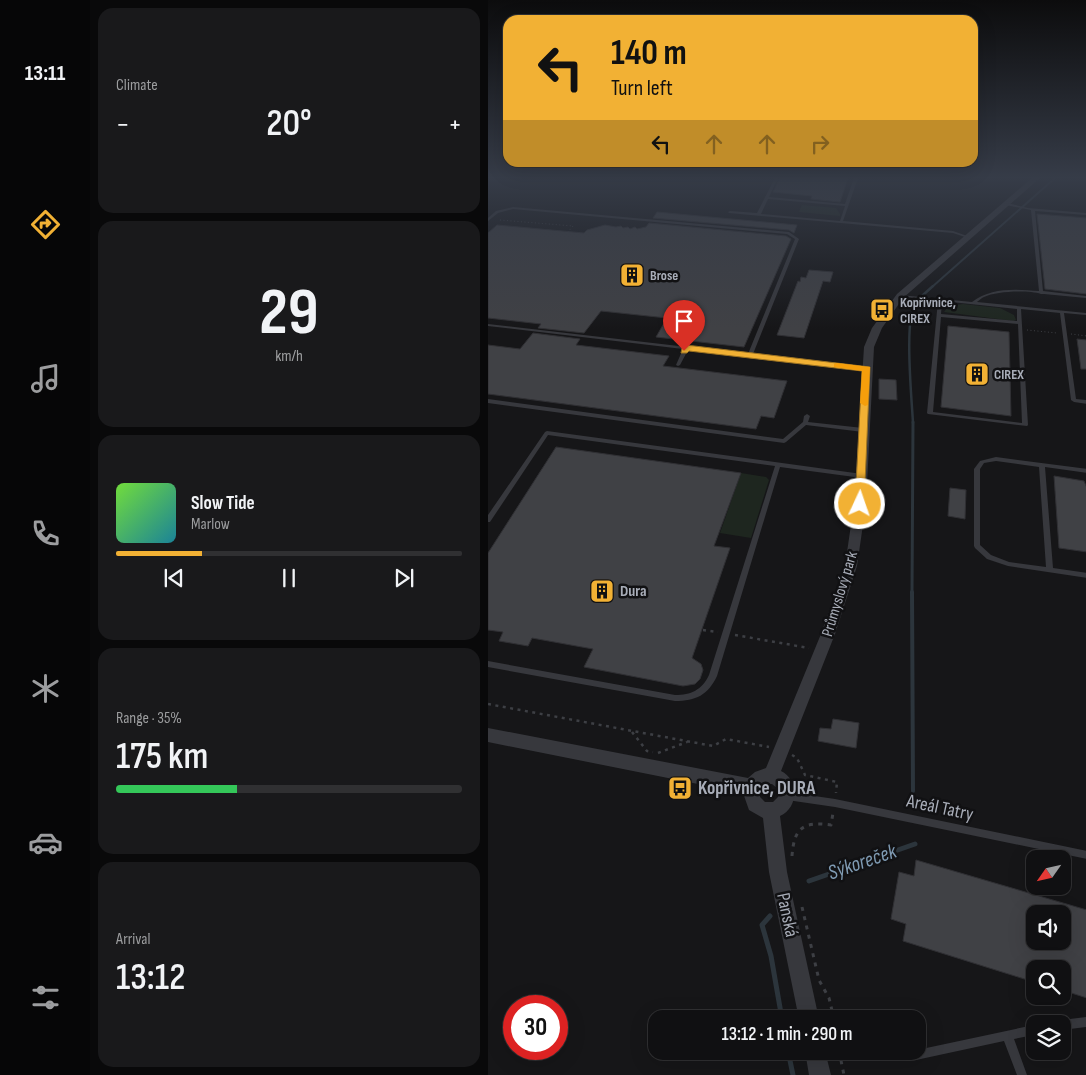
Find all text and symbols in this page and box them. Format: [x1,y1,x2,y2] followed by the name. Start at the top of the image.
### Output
[611,32,687,75] text: 140 m
[528,35,593,100] icon: left
[25,60,65,87] text: 13:11
[611,75,673,102] text: Turn left
[116,76,158,95] text: Climate
[266,101,312,146] text: 20°
[116,108,130,141] text: −
[448,108,462,141] text: +
[647,130,675,158] icon: left
[700,130,728,158] icon: ahead
[753,130,781,158] icon: ahead
[806,130,834,158] icon: right
[28,207,63,242] icon: directions
[619,262,645,288] building icon: Brose
[650,267,678,284] place label: Brose
[259,275,319,353] text: 29
[900,294,956,327] place label: Kopřivnice, CIREX
[869,297,895,323] bus stop icon: Kopřivnice, CIREX
[663,300,705,351] pin
[670,307,698,335] icon: arrive
[275,347,303,366] text: km/h
[28,361,63,396] icon: music
[964,361,990,387] building icon: CIREX
[994,366,1024,383] place label: CIREX
[833,477,885,529] position arrow
[191,492,255,515] text: Slow Tide
[191,515,230,534] text: Marlow
[28,516,63,551] icon: phone
[818,549,862,639] street label: Průmyslový park
[160,564,188,592] icon: previous
[275,564,303,592] icon: pause
[390,564,418,592] icon: next
[589,578,615,604] building icon: Dura
[620,582,647,601] place label: Dura
[28,671,63,706] icon: climate
[116,709,182,728] text: Range · 35%
[116,734,208,779] text: 175 km
[667,775,693,801] bus stop icon: Kopřivnice, DURA
[698,777,816,800] place label: Kopřivnice, DURA
[904,790,976,826] street label: Areál Tatry
[28,825,63,860] icon: car
[824,838,901,885] water label: Sýkoreček
[1026,850,1070,895] north arrow
[1026,850,1071,1060] map controls
[771,891,803,939] street label: Panská
[1026,905,1071,950] button: sound
[116,930,150,949] text: Arrival
[116,955,186,1000] text: 13:12
[1026,960,1071,1005] button: search
[28,980,63,1015] icon: filters
[503,995,568,1060] speed limit sign: 30
[1026,1015,1071,1060] button: layers
[722,1023,852,1046] text: 13:12 · 1 min · 290 m

